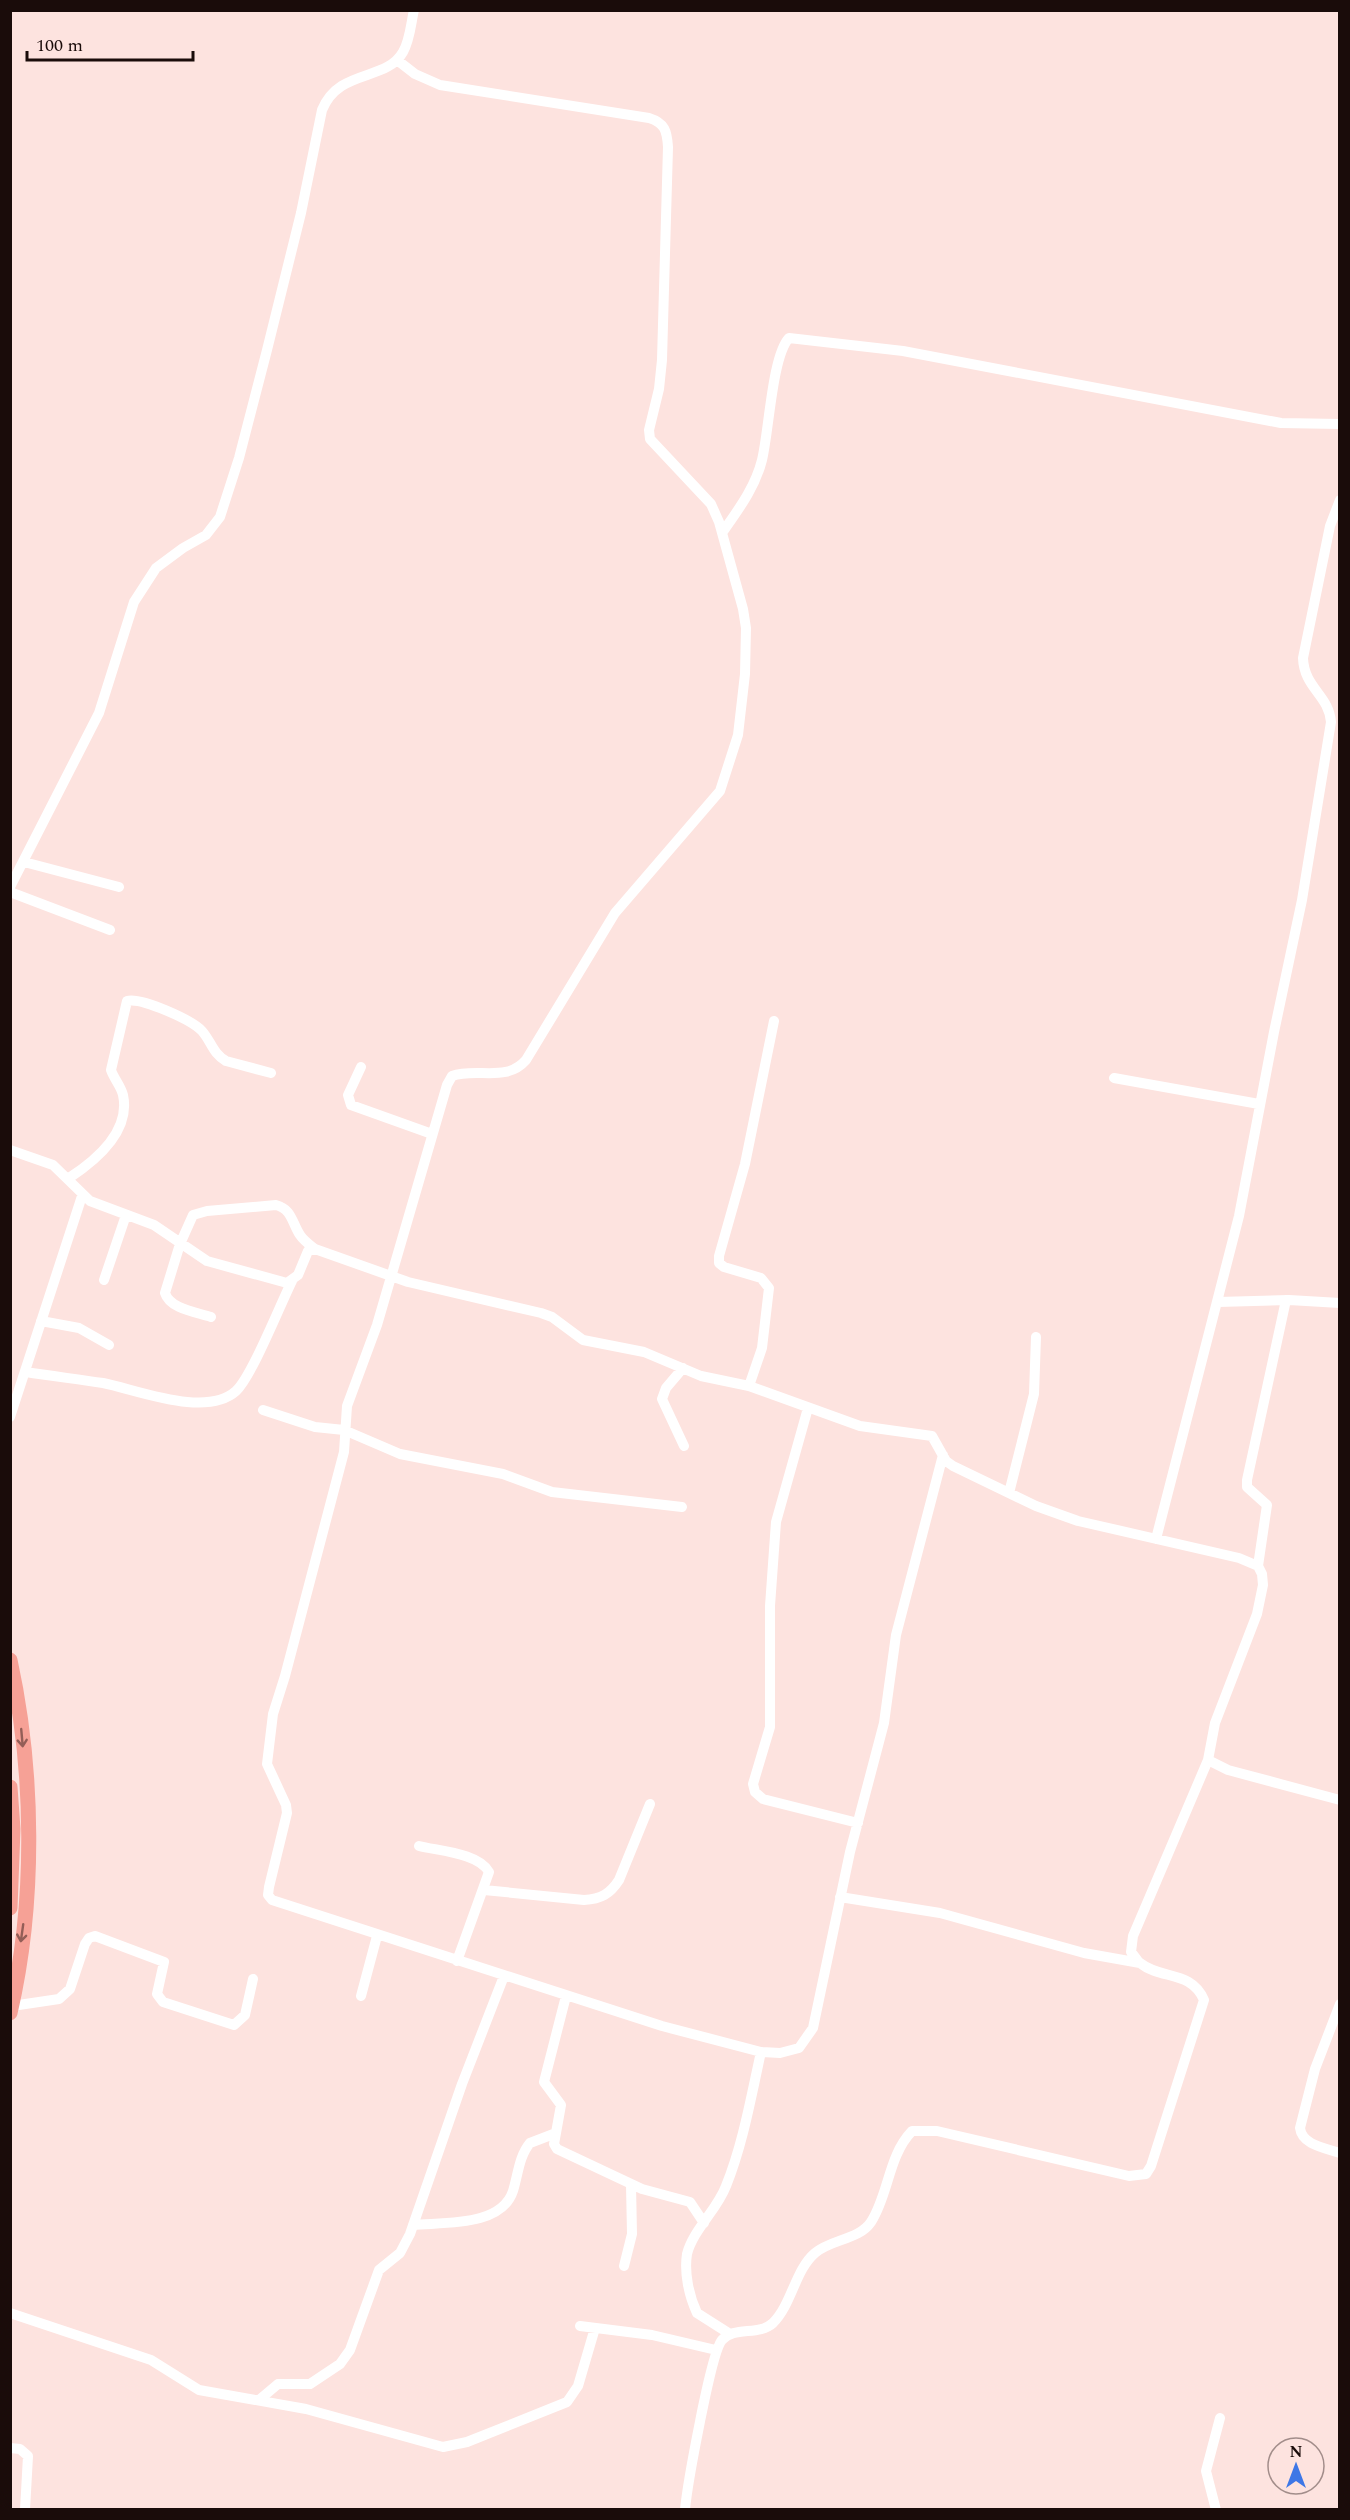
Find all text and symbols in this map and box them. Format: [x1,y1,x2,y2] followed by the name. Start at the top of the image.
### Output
[27,24,194,62] scale bar
[36,32,83,59] text: 100 m
[17,1728,28,1748] one-way arrow
[17,1922,28,1942] one-way arrow
[1266,2436,1326,2496] north arrow
[1289,2440,1303,2464] text: N

